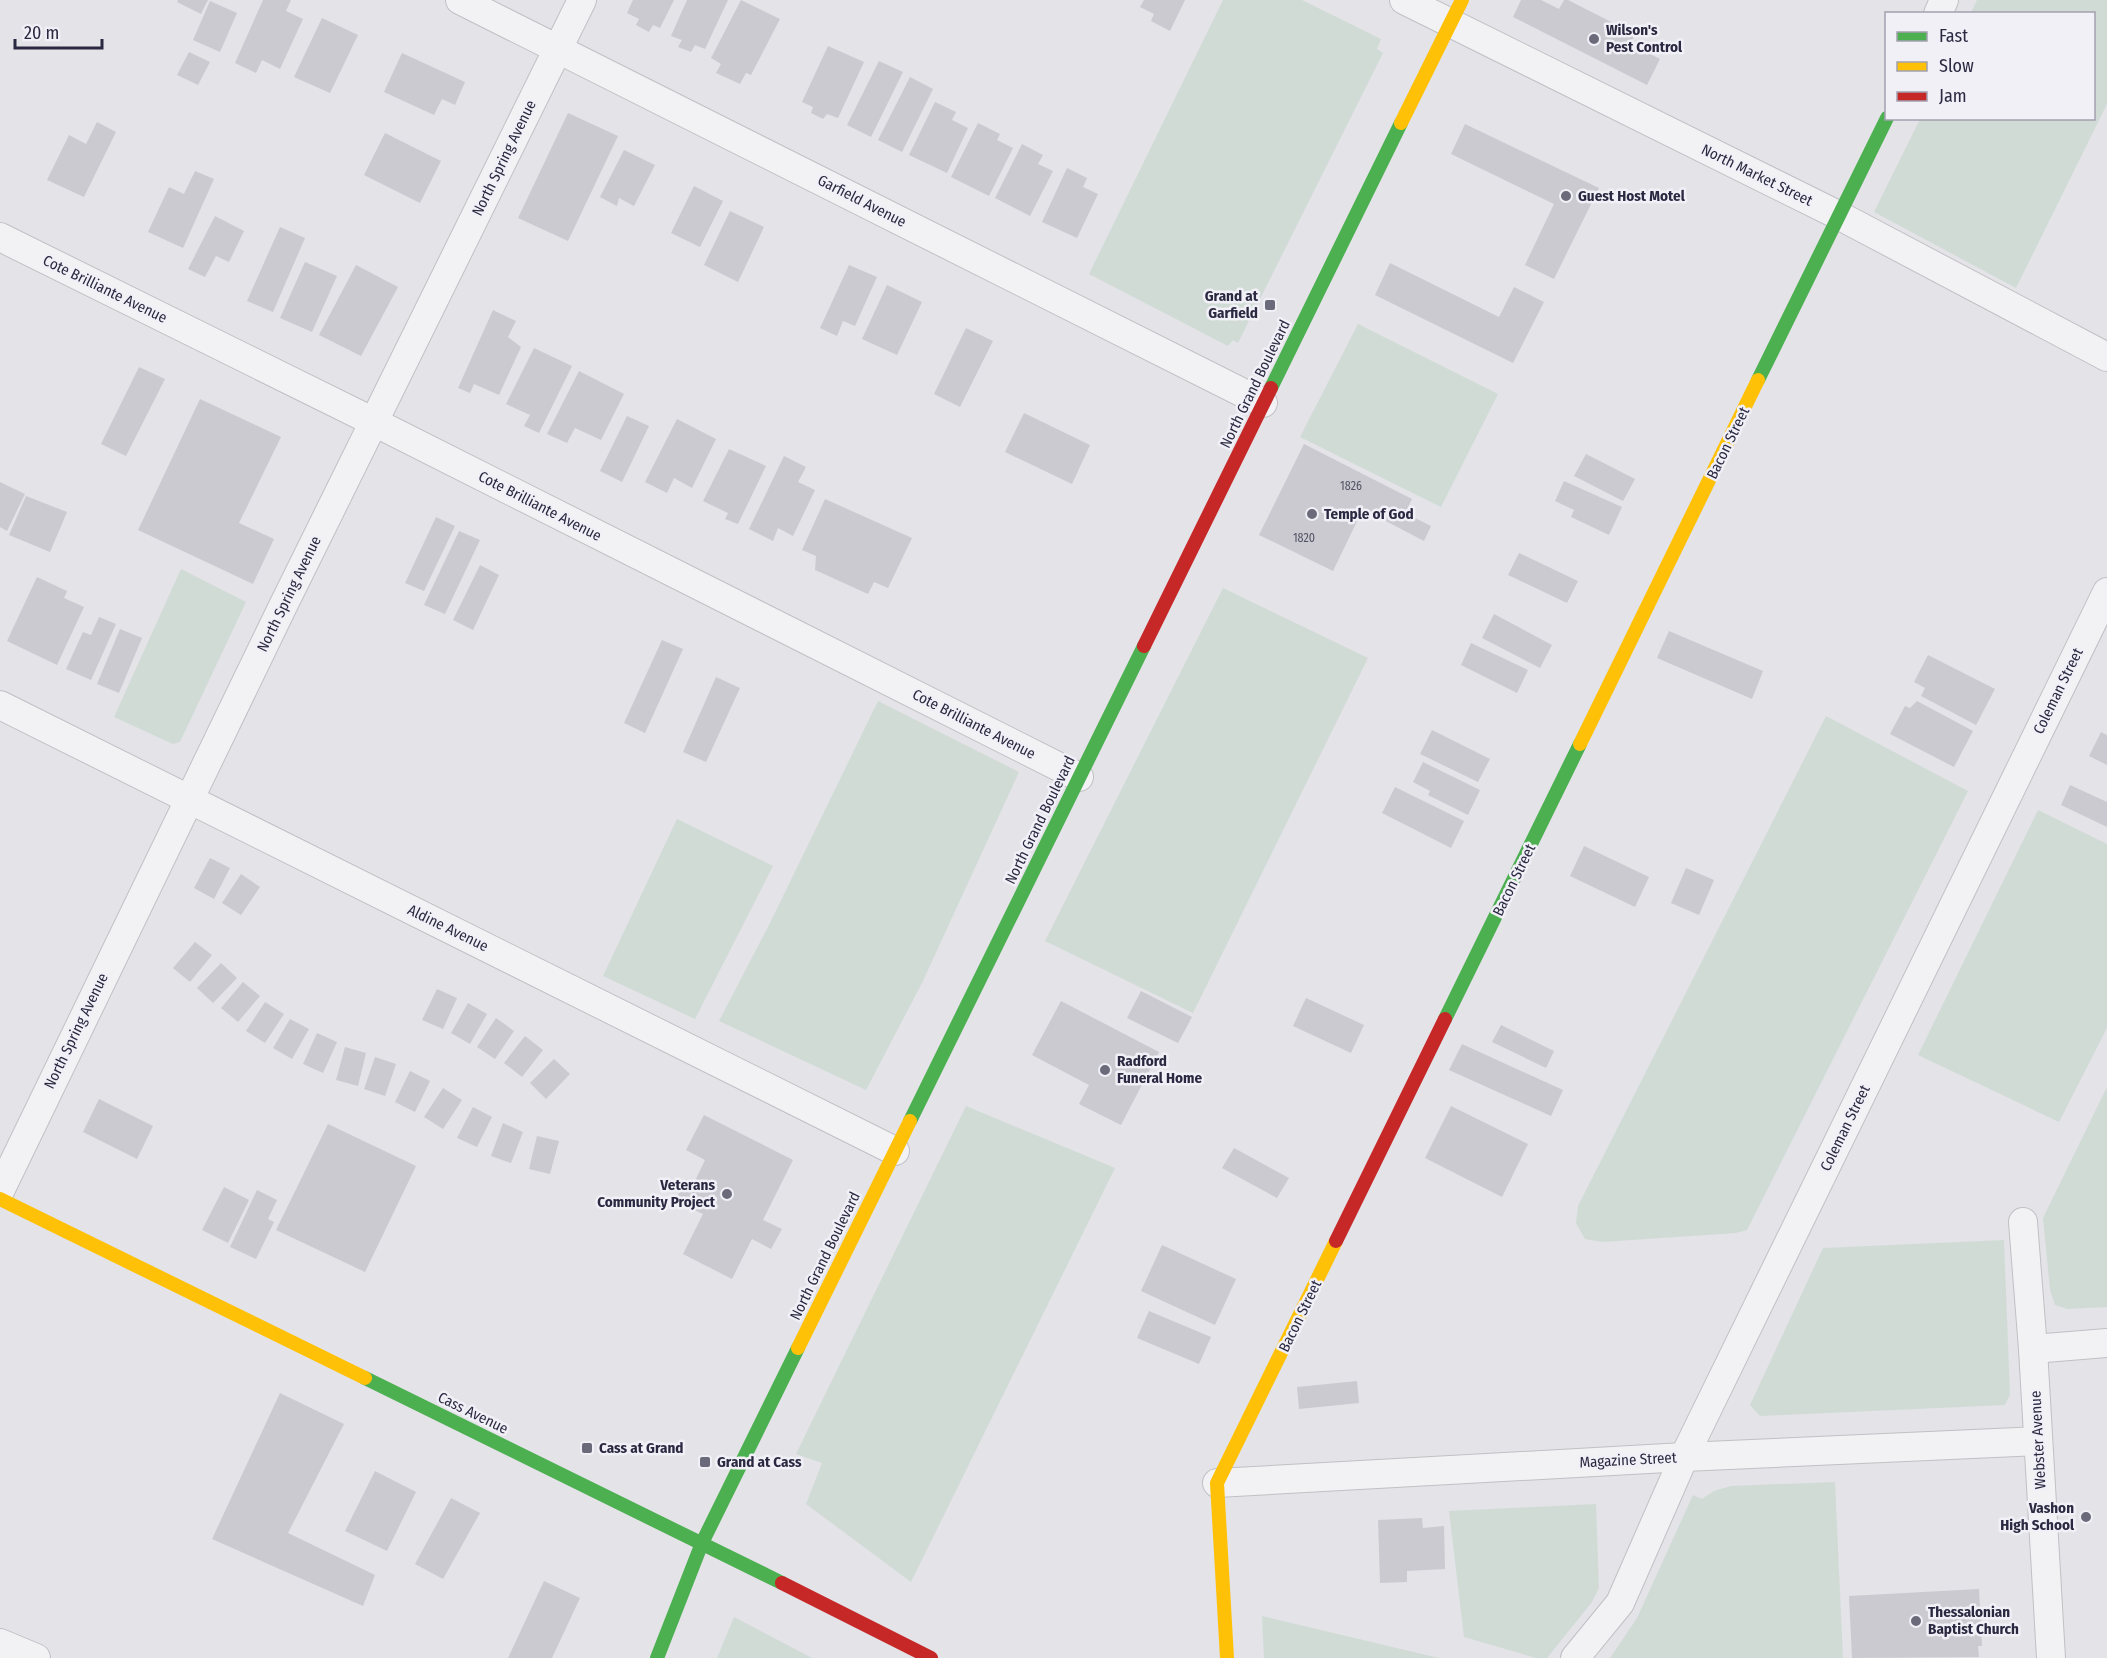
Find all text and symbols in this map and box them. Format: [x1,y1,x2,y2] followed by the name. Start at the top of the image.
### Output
[15,12,102,50] scale bar
[1885,12,2095,120] legend
[1606,21,1683,56] place label: Wilson's Pest Control
[24,22,59,44] text: 20 m
[1939,25,1968,47] text: Fast
[1587,32,1601,46] marker: Wilson's Pest Control
[1939,55,1974,77] text: Slow
[1939,85,1967,107] text: Jam
[468,97,540,219] street label: North Spring Avenue
[1698,140,1816,210] street label: North Market Street
[815,171,909,231] street label: Garfield Avenue
[1578,187,1686,205] place label: Guest Host Motel
[1559,189,1573,203] marker: Guest Host Motel
[40,251,170,327] street label: Cote Brilliante Avenue
[1205,287,1259,322] place label: Grand at Garfield
[1263,298,1277,312] marker: Grand at Garfield
[1216,317,1294,451] street label: North Grand Boulevard
[1703,404,1753,482] street label: Bacon Street
[475,467,605,545] street label: Cote Brilliante Avenue
[1340,479,1362,493] house number: 1826
[1324,505,1414,523] place label: Temple of God
[1305,507,1319,521] marker: Temple of God
[1293,531,1315,545] house number: 1820
[253,533,325,655] street label: North Spring Avenue
[2029,645,2087,737] street label: Coleman Street
[909,685,1039,763] street label: Cote Brilliante Avenue
[1001,753,1079,887] street label: North Grand Boulevard
[1489,841,1539,919] street label: Bacon Street
[405,901,491,955] street label: Aldine Avenue
[40,970,112,1092] street label: North Spring Avenue
[1117,1052,1202,1087] place label: Radford Funeral Home
[1098,1063,1112,1077] marker: Radford Funeral Home
[1816,1082,1874,1174] street label: Coleman Street
[597,1176,716,1211] place label: Veterans Community Project
[720,1187,734,1201] marker: Veterans Community Project
[786,1189,864,1323] street label: North Grand Boulevard
[1275,1277,1325,1355] street label: Bacon Street
[435,1388,511,1438] street label: Cass Avenue
[2026,1390,2050,1490] street label: Webster Avenue
[599,1439,684,1457] place label: Cass at Grand
[580,1441,594,1455] marker: Cass at Grand
[1579,1448,1677,1472] street label: Magazine Street
[717,1453,802,1471] place label: Grand at Cass
[698,1455,712,1469] marker: Grand at Cass
[2000,1499,2075,1534] place label: Vashon High School
[2079,1510,2093,1524] marker: Vashon High School
[1928,1603,2019,1638] place label: Thessalonian Baptist Church
[1909,1614,1923,1628] marker: Thessalonian Baptist Church

